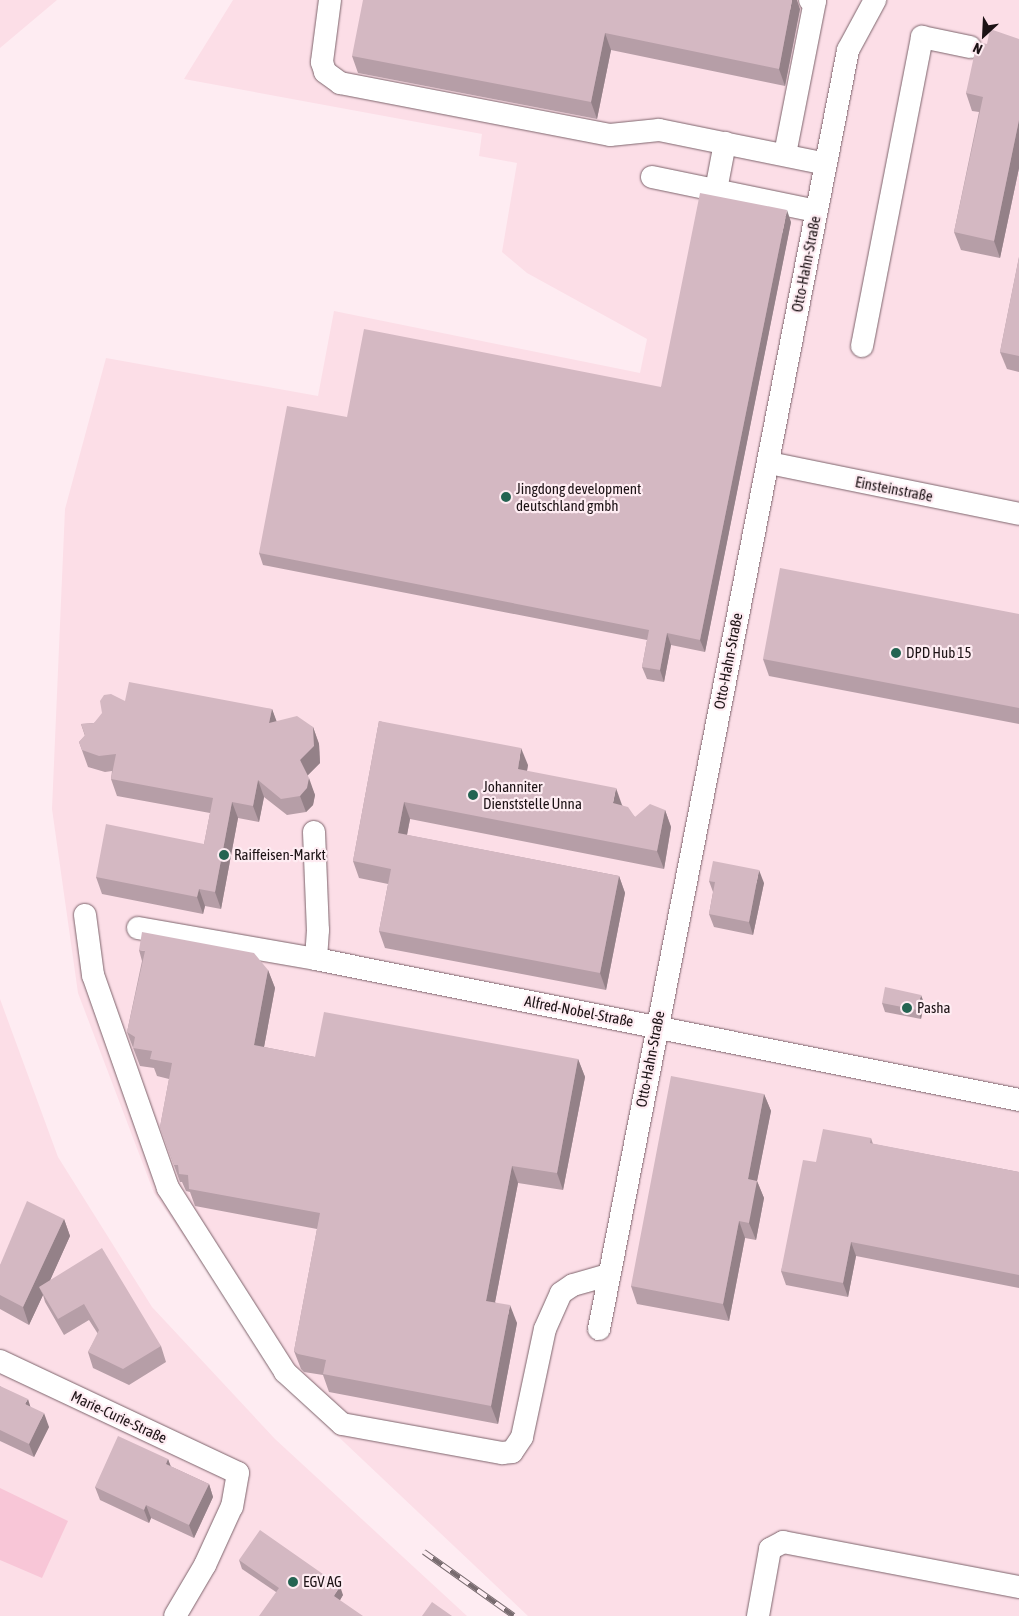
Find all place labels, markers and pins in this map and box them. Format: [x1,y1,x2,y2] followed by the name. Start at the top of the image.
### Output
[516,479,641,514] place label: Jingdong development deutschland gmbh
[500,491,512,503] marker: Jingdong development deutschland gmbh
[906,644,971,662] place label: DPD Hub 15
[890,647,902,659] marker: DPD Hub 15
[483,777,582,812] place label: Johanniter Dienststelle Unna
[467,789,479,801] marker: Johanniter Dienststelle Unna
[234,846,326,864] place label: Raiffeisen-Markt
[218,849,230,861] marker: Raiffeisen-Markt
[917,999,951,1017] place label: Pasha
[901,1002,913,1014] marker: Pasha
[303,1573,342,1591] place label: EGV AG
[287,1576,299,1588] marker: EGV AG

